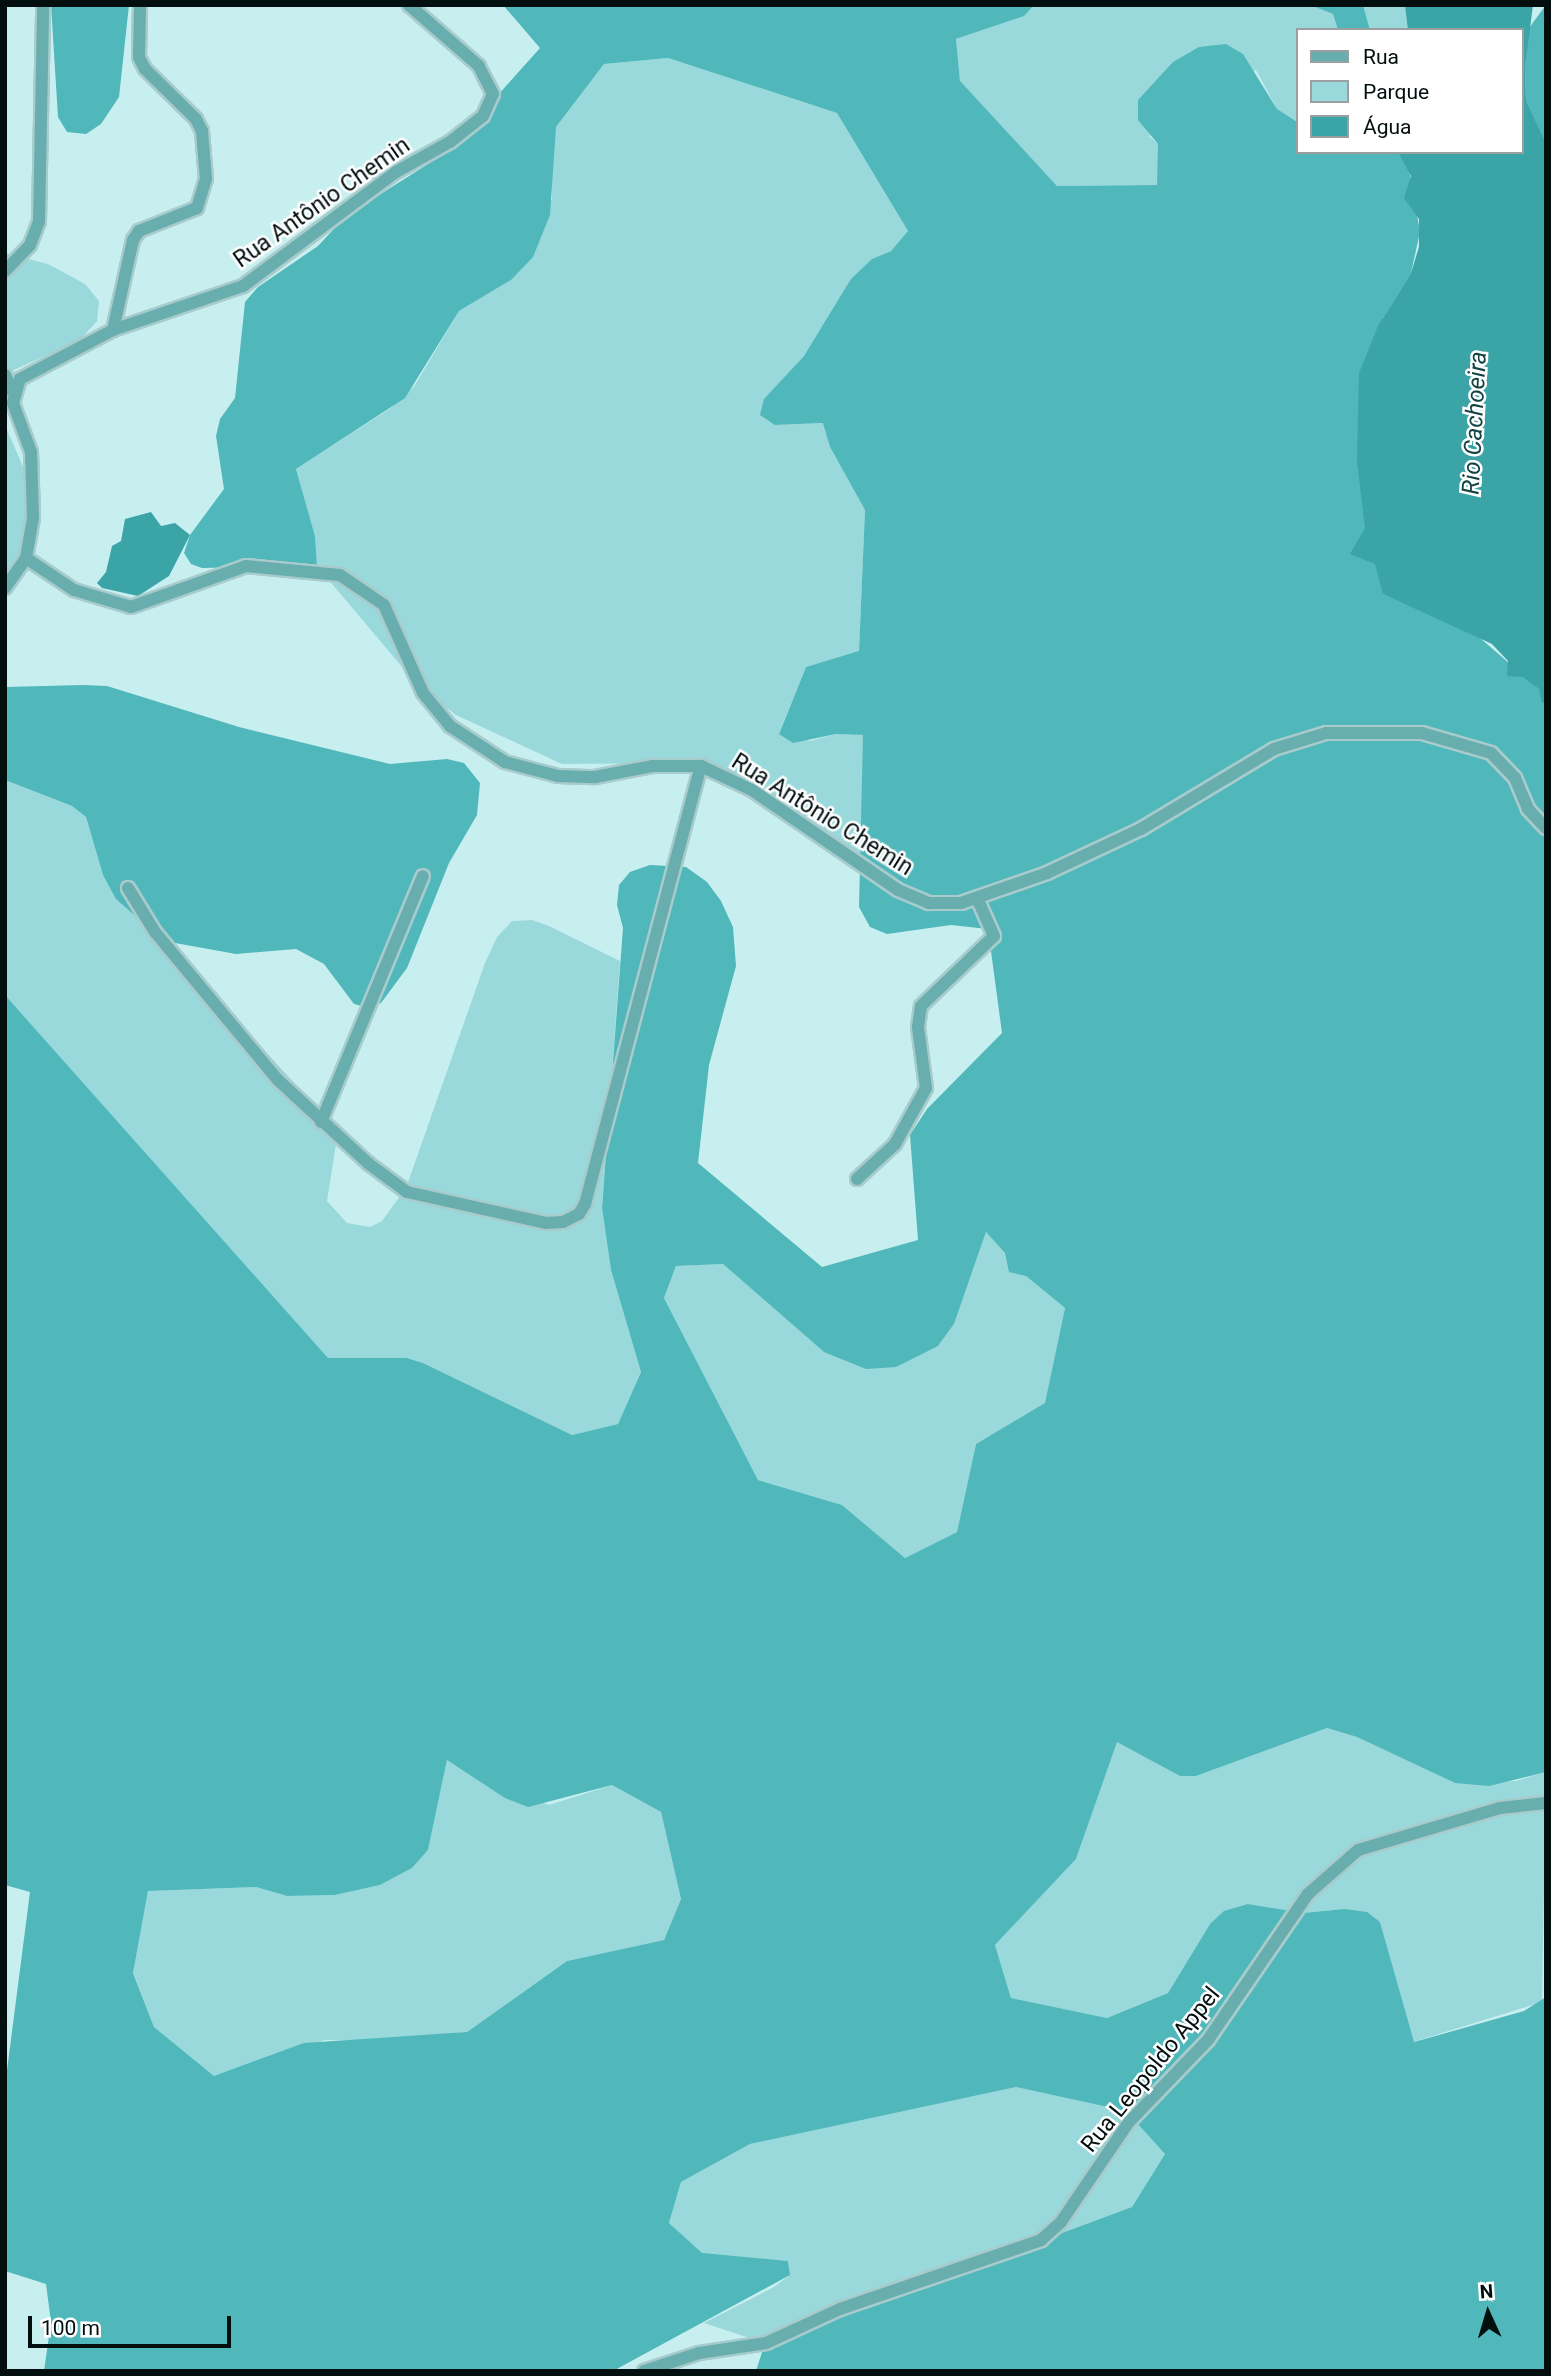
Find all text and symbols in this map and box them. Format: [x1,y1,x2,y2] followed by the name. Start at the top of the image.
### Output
[1296,28,1523,154] legend
[1363,45,1399,69] text: Rua
[1363,80,1429,104] text: Parque
[1363,115,1412,139] text: Água
[229,132,415,274] street label: Rua Antônio Chemin
[1457,351,1493,495] water label: Rio Cachoeira
[726,748,918,882] street label: Rua Antônio Chemin
[1076,1982,1226,2158] street label: Rua Leopoldo Appel
[1453,2278,1523,2348] north arrow
[1479,2280,1494,2303] text: N
[32,2302,234,2346] scale bar
[41,2316,100,2340] text: 100 m

